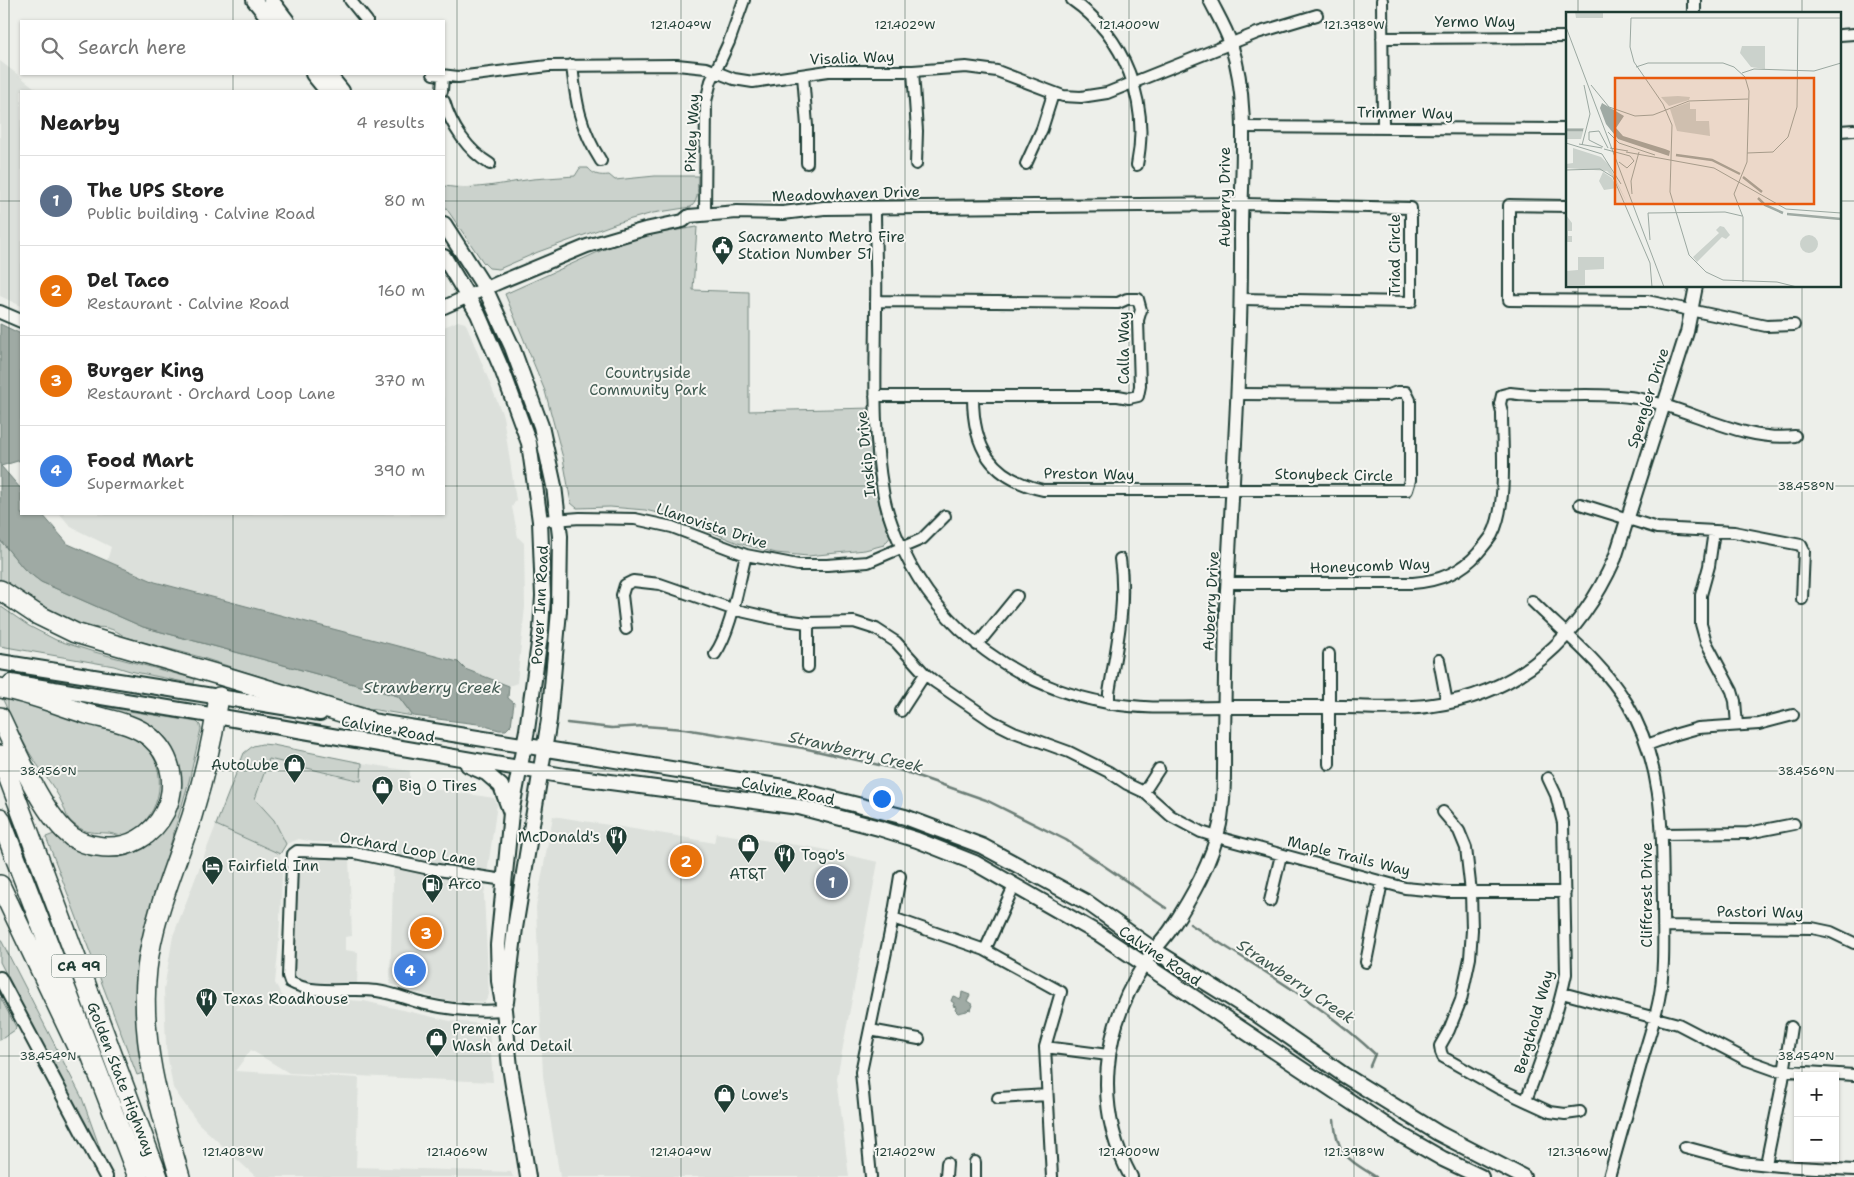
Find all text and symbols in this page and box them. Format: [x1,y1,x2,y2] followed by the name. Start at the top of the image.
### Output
[1435,12,1515,32] street label: Yermo Way
[1566,12,1842,288] inset map
[650,17,712,33] text: 121.404°W
[875,17,935,33] text: 121.402°W
[1098,17,1160,33] text: 121.400°W
[1323,17,1385,33] text: 121.398°W
[20,20,445,75] search box
[38,34,66,62] icon: search
[78,35,187,60] text: Search here
[809,47,895,69] street label: Visalia Way
[680,93,704,173] street label: Pixley Way
[1357,102,1453,124] street label: Trimmer Way
[40,109,120,137] text: Nearby
[356,112,425,133] text: 4 results
[1215,147,1235,247] street label: Auberry Drive
[87,178,224,203] text: The UPS Store
[772,181,920,207] street label: Meadowhaven Drive
[52,190,60,211] text: 1
[384,190,425,211] text: 80 m
[87,203,315,224] text: Public building · Calvine Road
[1385,214,1405,296] street label: Triad Circle
[738,227,905,264] place label: Sacramento Metro Fire Station Number 51
[710,234,734,265] public building icon: Sacramento Metro Fire Station Number 51
[87,268,169,293] text: Del Taco
[50,280,62,301] text: 2
[378,280,425,301] text: 160 m
[87,293,289,314] text: Restaurant · Calvine Road
[1114,311,1134,385] street label: Calla Way
[1622,345,1674,451] street label: Spengler Drive
[87,358,204,383] text: Burger King
[589,363,707,400] park label: Countryside Community Park
[50,370,62,391] text: 3
[374,370,425,391] text: 370 m
[87,383,336,404] text: Restaurant · Orchard Loop Lane
[852,410,880,498] street label: Inskip Drive
[87,448,194,473] text: Food Mart
[50,460,62,481] text: 4
[373,460,425,481] text: 390 m
[1043,463,1135,485] street label: Preston Way
[1274,464,1394,486] street label: Stonybeck Circle
[87,473,184,494] text: Supermarket
[1777,478,1835,494] text: 38.458°N
[654,499,770,553] street label: Llanovista Drive
[527,544,553,665] street label: Power Inn Road
[1198,550,1224,652] street label: Auberry Drive
[1309,554,1431,578] street label: Honeycomb Way
[363,677,501,698] water label: Strawberry Creek
[340,711,437,747] street label: Calvine Road
[787,726,925,777] water label: Strawberry Creek
[283,753,307,784] shop icon: AutoLube
[211,755,279,775] place label: AutoLube
[19,763,77,779] text: 38.456°N
[1777,763,1835,779] text: 38.456°N
[740,772,837,810] street label: Calvine Road
[371,774,395,805] shop icon: Big O Tires
[399,776,477,796] place label: Big O Tires
[869,786,895,812] your location
[604,825,628,856] restaurant icon: McDonald's
[338,827,478,871] street label: Orchard Loop Lane
[518,827,600,847] place label: McDonald's
[1285,831,1413,881] street label: Maple Trails Way
[736,833,760,864] shop icon: AT&T
[670,842,702,880] pin: 2
[1637,842,1657,948] street label: Cliffcrest Drive
[773,843,797,874] restaurant icon: Togo's
[801,845,845,865] place label: Togo's
[200,854,224,885] hotel icon: Fairfield Inn
[228,856,319,876] place label: Fairfield Inn
[816,863,848,901] pin: 1
[729,864,767,884] place label: AT&T
[420,872,444,903] fuel station icon: Arco
[448,874,481,894] place label: Arco
[1716,901,1804,923] street label: Pastori Way
[410,914,442,952] pin: 3
[1115,921,1205,991] street label: Calvine Road
[1233,934,1359,1029] water label: Strawberry Creek
[394,951,426,989] pin: 4
[52,954,106,978] road number: CA 99
[1510,968,1558,1076] street label: Bergthold Way
[195,987,219,1018] restaurant icon: Texas Roadhouse
[223,989,348,1009] place label: Texas Roadhouse
[82,999,160,1159] street label: Golden State Highway
[452,1019,573,1056] place label: Premier Car Wash and Detail
[424,1026,448,1057] shop icon: Premier Car Wash and Detail
[19,1048,77,1064] text: 38.454°N
[1777,1048,1835,1064] text: 38.454°N
[1794,1072,1839,1162] map controls
[1794,1072,1839,1117] button: +
[713,1083,737,1114] shop icon: Lowe's
[741,1085,789,1105] place label: Lowe's
[1794,1117,1839,1162] button: −
[202,1144,264,1160] text: 121.408°W
[426,1144,488,1160] text: 121.406°W
[650,1144,712,1160] text: 121.404°W
[875,1144,935,1160] text: 121.402°W
[1098,1144,1160,1160] text: 121.400°W
[1323,1144,1385,1160] text: 121.398°W
[1547,1144,1609,1160] text: 121.396°W

